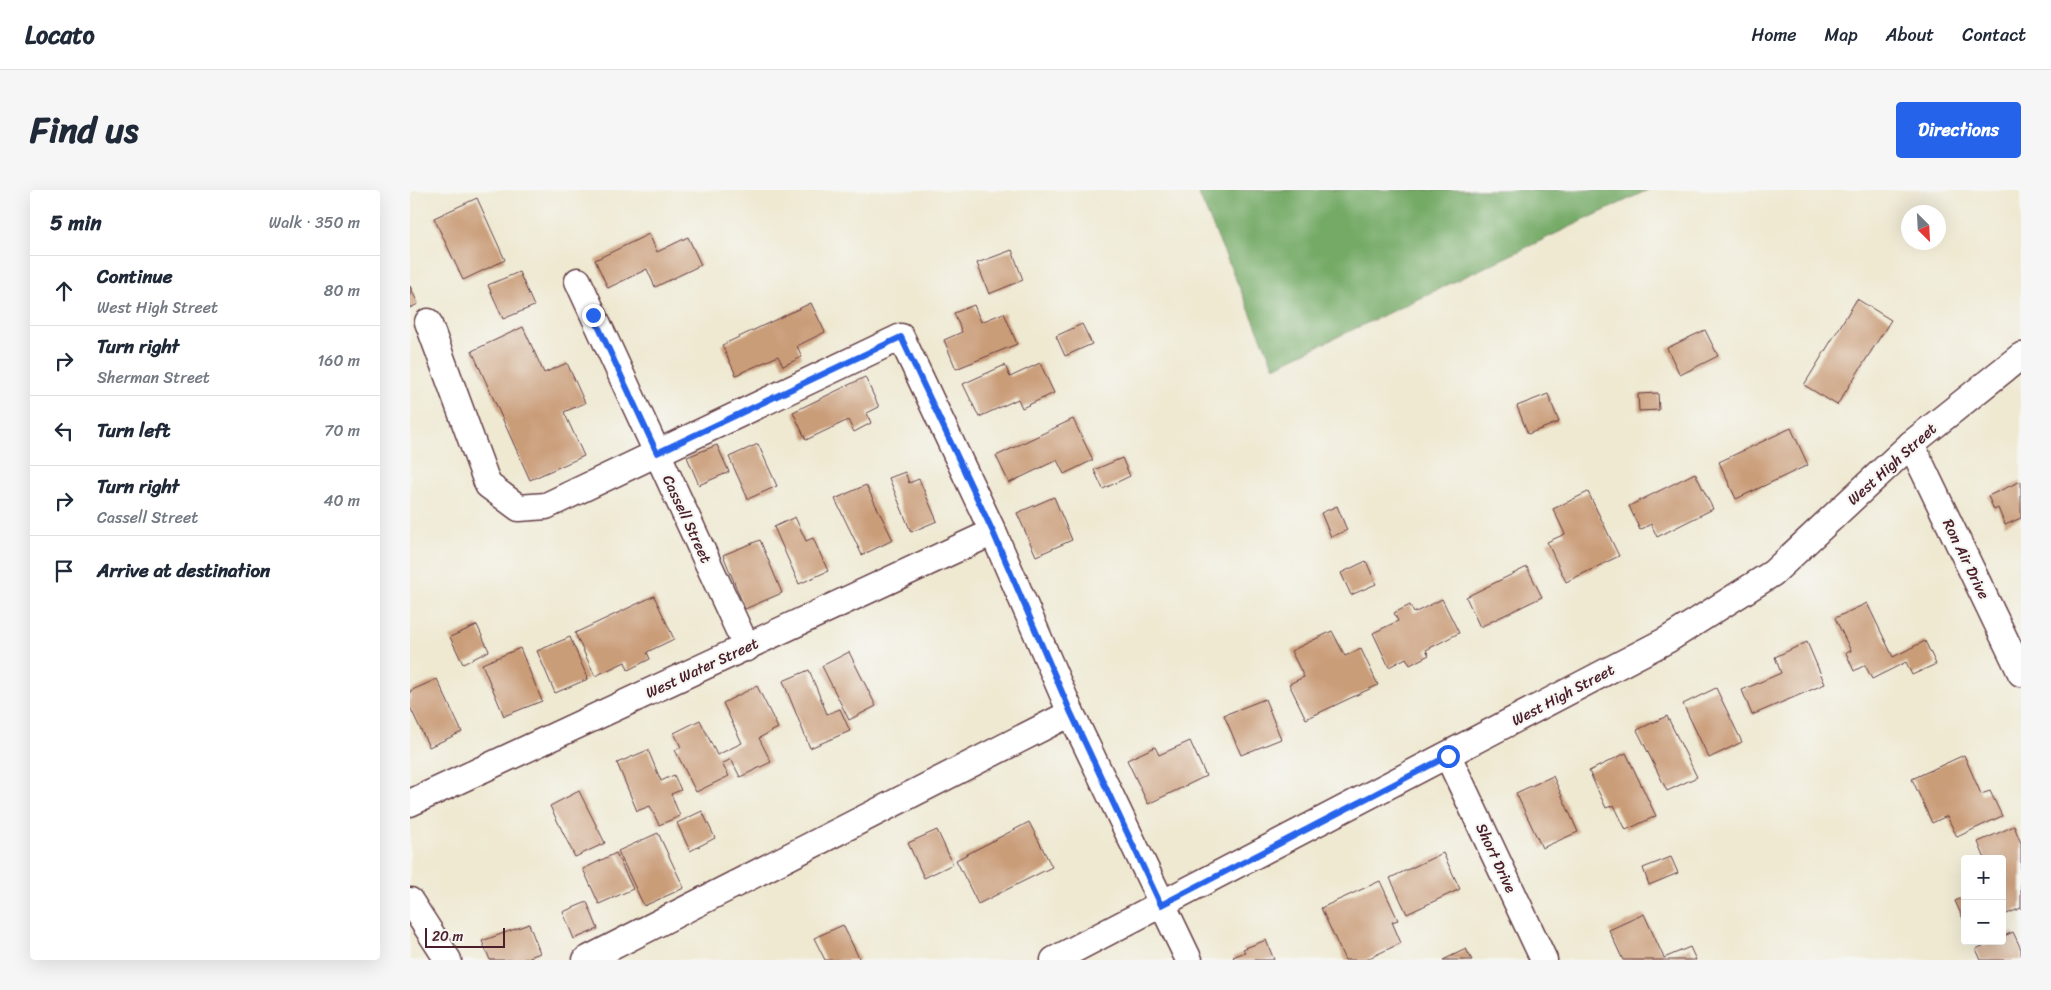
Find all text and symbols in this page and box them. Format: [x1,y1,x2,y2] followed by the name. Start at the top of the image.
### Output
[25,14,95,56] text: Locato
[1752,19,1797,51] text: Home
[1825,19,1858,51] text: Map
[1886,19,1934,51] text: About
[1962,19,2026,51] text: Contact
[30,99,138,161] text: Find us
[1896,102,2021,158] button: Directions
[50,204,102,242] text: 5 min
[1901,205,1946,250] north arrow
[269,208,360,237] text: Walk · 350 m
[97,260,173,293] text: Continue
[324,276,360,305] text: 80 m
[50,277,78,305] icon: ahead
[97,293,218,322] text: West High Street
[582,304,605,327] route end
[97,330,179,363] text: Turn right
[317,346,360,375] text: 160 m
[50,347,78,375] icon: right
[97,363,210,392] text: Sherman Street
[97,414,170,447] text: Turn left
[324,416,360,445] text: 70 m
[1841,416,1943,512] street label: West High Street
[50,417,78,445] icon: left
[97,470,179,503] text: Turn right
[655,470,719,568] street label: Cassell Street
[323,486,360,515] text: 40 m
[50,487,78,515] icon: right
[97,503,198,532] text: Cassell Street
[1935,514,1997,604] street label: Ron Air Drive
[97,554,270,587] text: Arrive at destination
[50,557,78,585] icon: arrive
[641,630,763,706] street label: West Water Street
[1507,657,1620,733] street label: West High Street
[1437,745,1460,768] route start
[1468,819,1524,897] street label: Short Drive
[1961,855,2006,945] map controls
[1961,855,2006,900] button: +
[1961,900,2006,945] button: −
[432,924,463,949] text: 20 m
[425,925,505,948] scale bar

